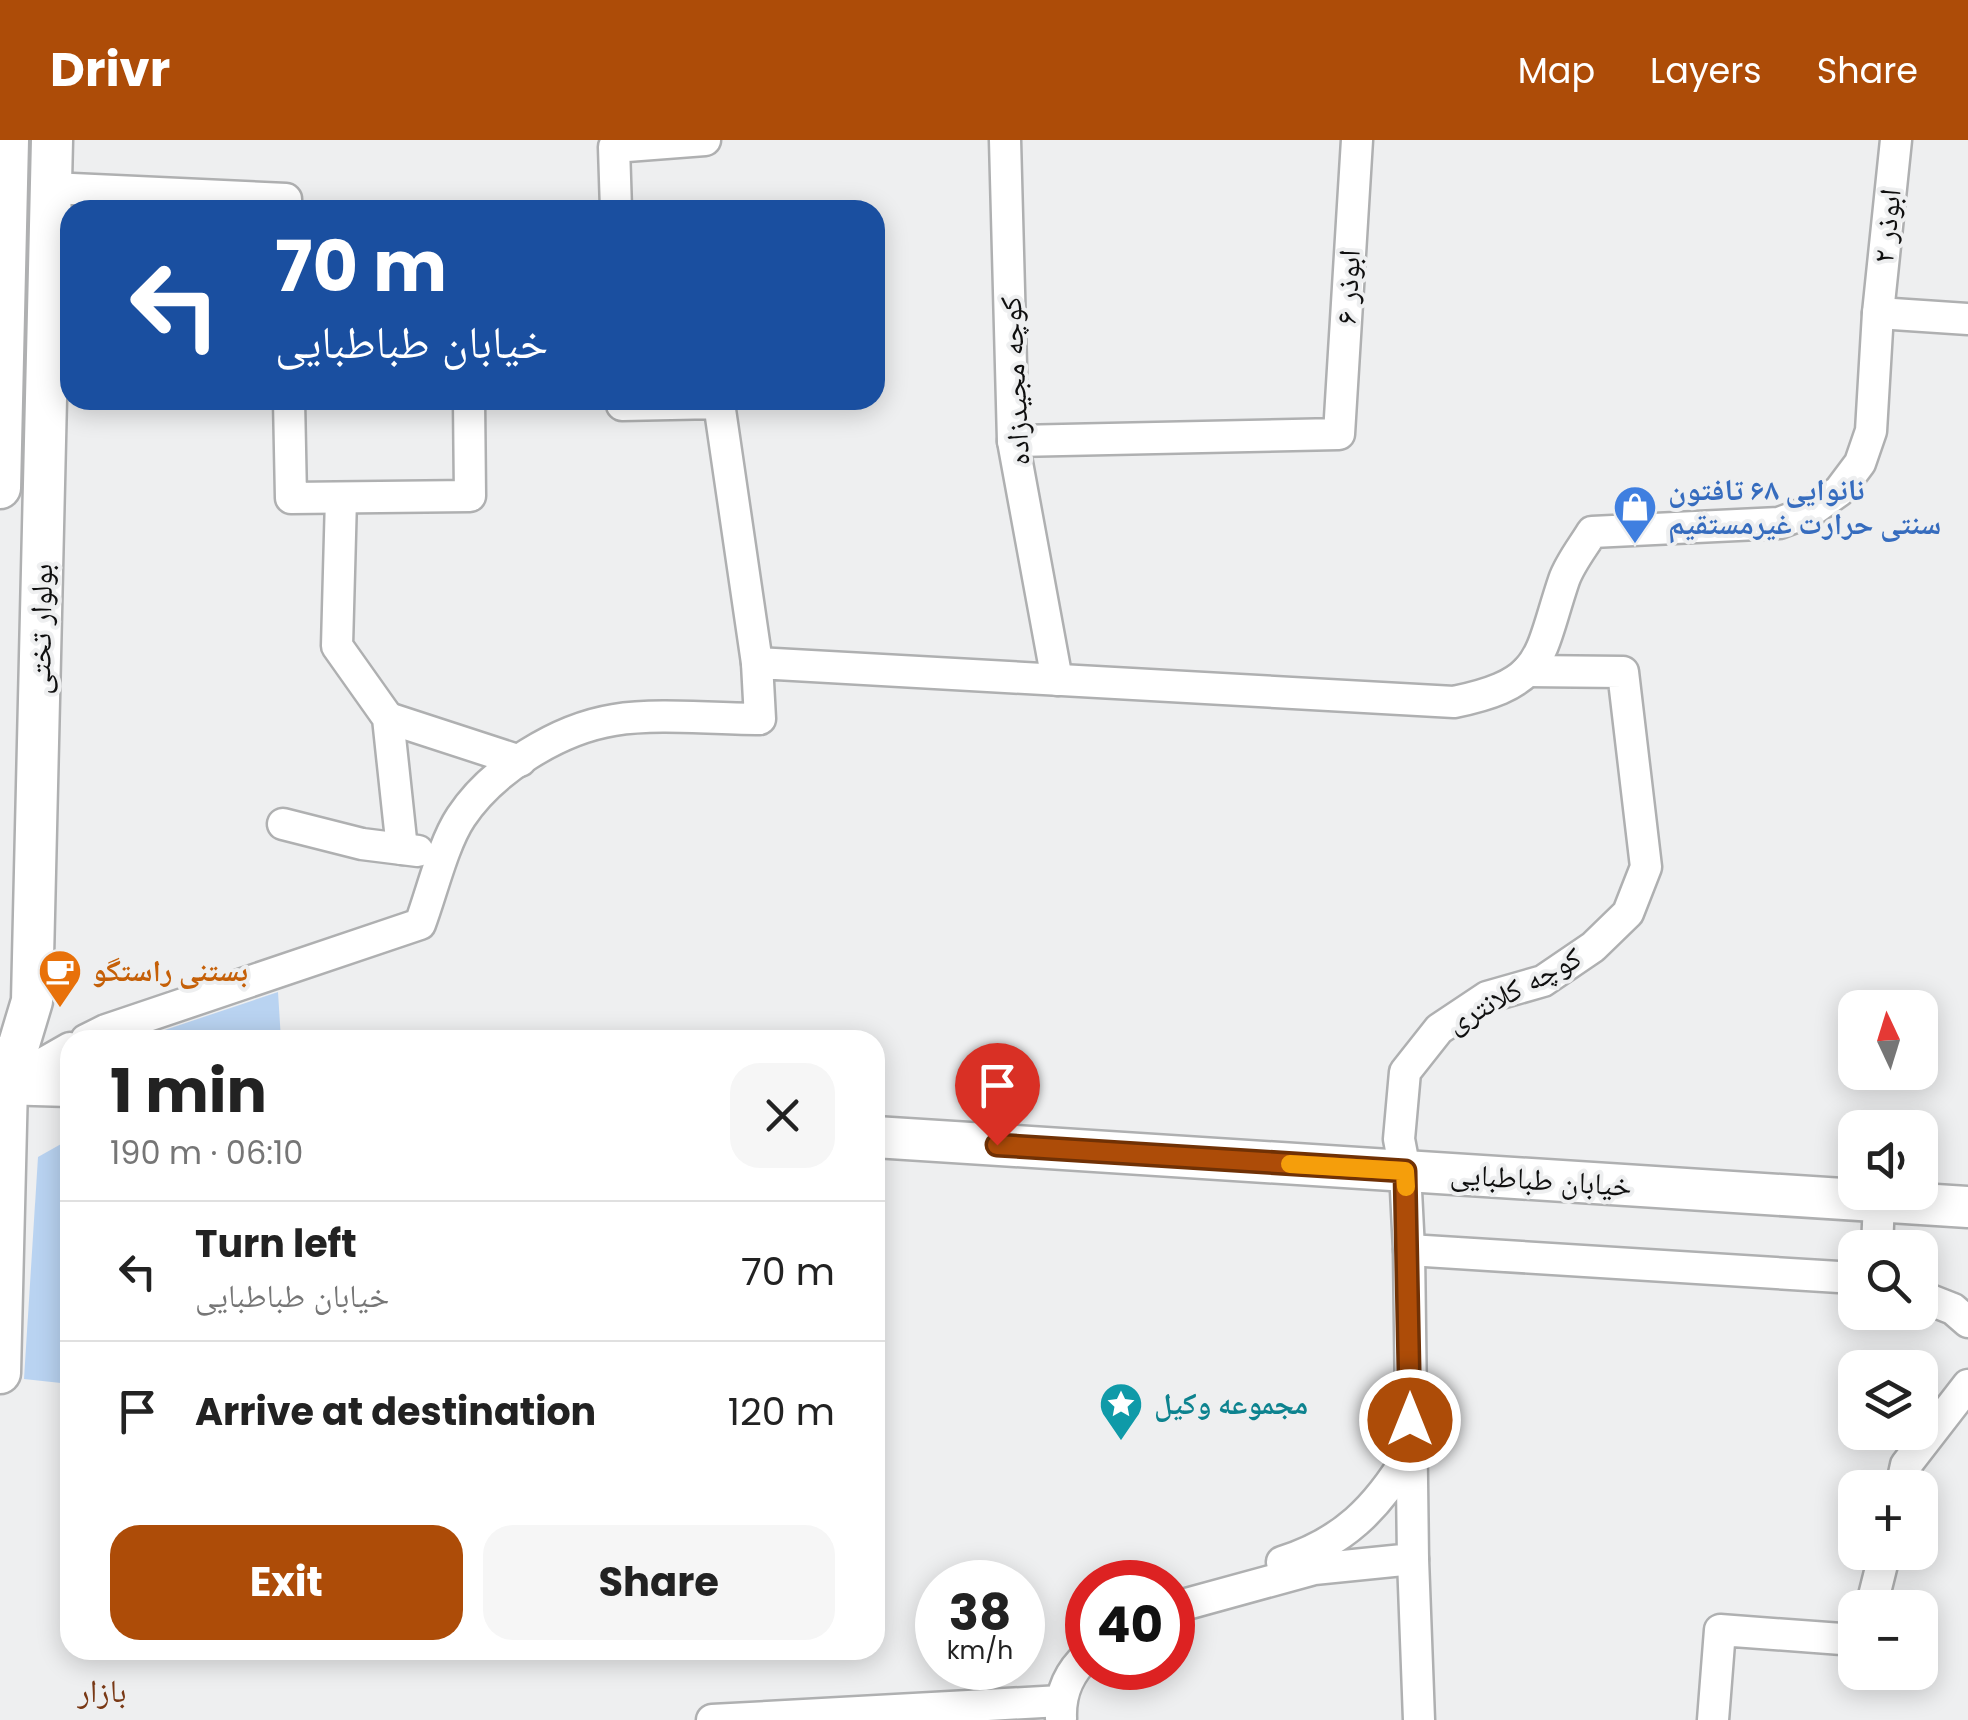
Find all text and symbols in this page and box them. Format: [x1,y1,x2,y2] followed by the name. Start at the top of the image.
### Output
[50,36,170,103] text: Drivr
[1518,46,1595,95] text: Map
[1650,46,1762,95] text: Layers
[1817,46,1918,95] text: Share
[1861,186,1912,265] street label: ابوذر ۲
[275,217,447,316] text: 70 m
[110,240,240,370] icon: left
[1324,248,1371,326] street label: ابوذر ۶
[989,295,1040,467] street label: کوچه مجیدزاده
[275,311,548,374] text: خیابان طباطبایی
[1668,468,1941,545] place label: نانوایی ۶۸ تافتون سنتی حرارت غیرمستقیم
[1612,484,1658,545] shop icon: نانوایی ۶۸ تافتون سنتی حرارت غیرمستقیم
[18,563,63,695] street label: بولوار تختی
[1439,936,1589,1043] street label: کوچه کلانتری
[37,948,83,1009] cafe icon: بستنی راستگو
[92,949,248,992] place label: بستنی راستگو
[1838,990,1938,1090] north arrow
[1838,990,1938,1690] map controls
[955,1043,1040,1146] pin
[110,1049,267,1133] text: 1 min
[970,1058,1025,1113] icon: arrive
[730,1063,835,1168] button: close
[1838,1110,1938,1210] button: sound
[110,1130,303,1175] text: 190 m · 06:10
[1449,1152,1633,1207] street label: خیابان طباطبایی
[195,1217,357,1270] text: Turn left
[1838,1230,1938,1330] button: search
[110,1244,165,1299] icon: left
[741,1245,835,1298] text: 70 m
[195,1273,389,1318] text: خیابان طباطبایی
[1838,1350,1938,1450] button: layers
[1358,1368,1462,1472] position arrow
[1098,1381,1144,1442] place icon: مجموعه وکیل
[1154,1382,1308,1425] place label: مجموعه وکیل
[110,1384,165,1439] icon: arrive
[195,1385,596,1438] text: Arrive at destination
[728,1385,835,1438] text: 120 m
[1838,1470,1938,1570] button: +
[110,1525,463,1640] button: Exit
[483,1525,835,1640] button: Share
[1065,1560,1195,1690] speed limit sign: 40
[949,1577,1011,1648] text: 38
[1838,1590,1938,1690] button: −
[947,1633,1013,1668] text: km/h
[76,1668,127,1713] district label: بازار

